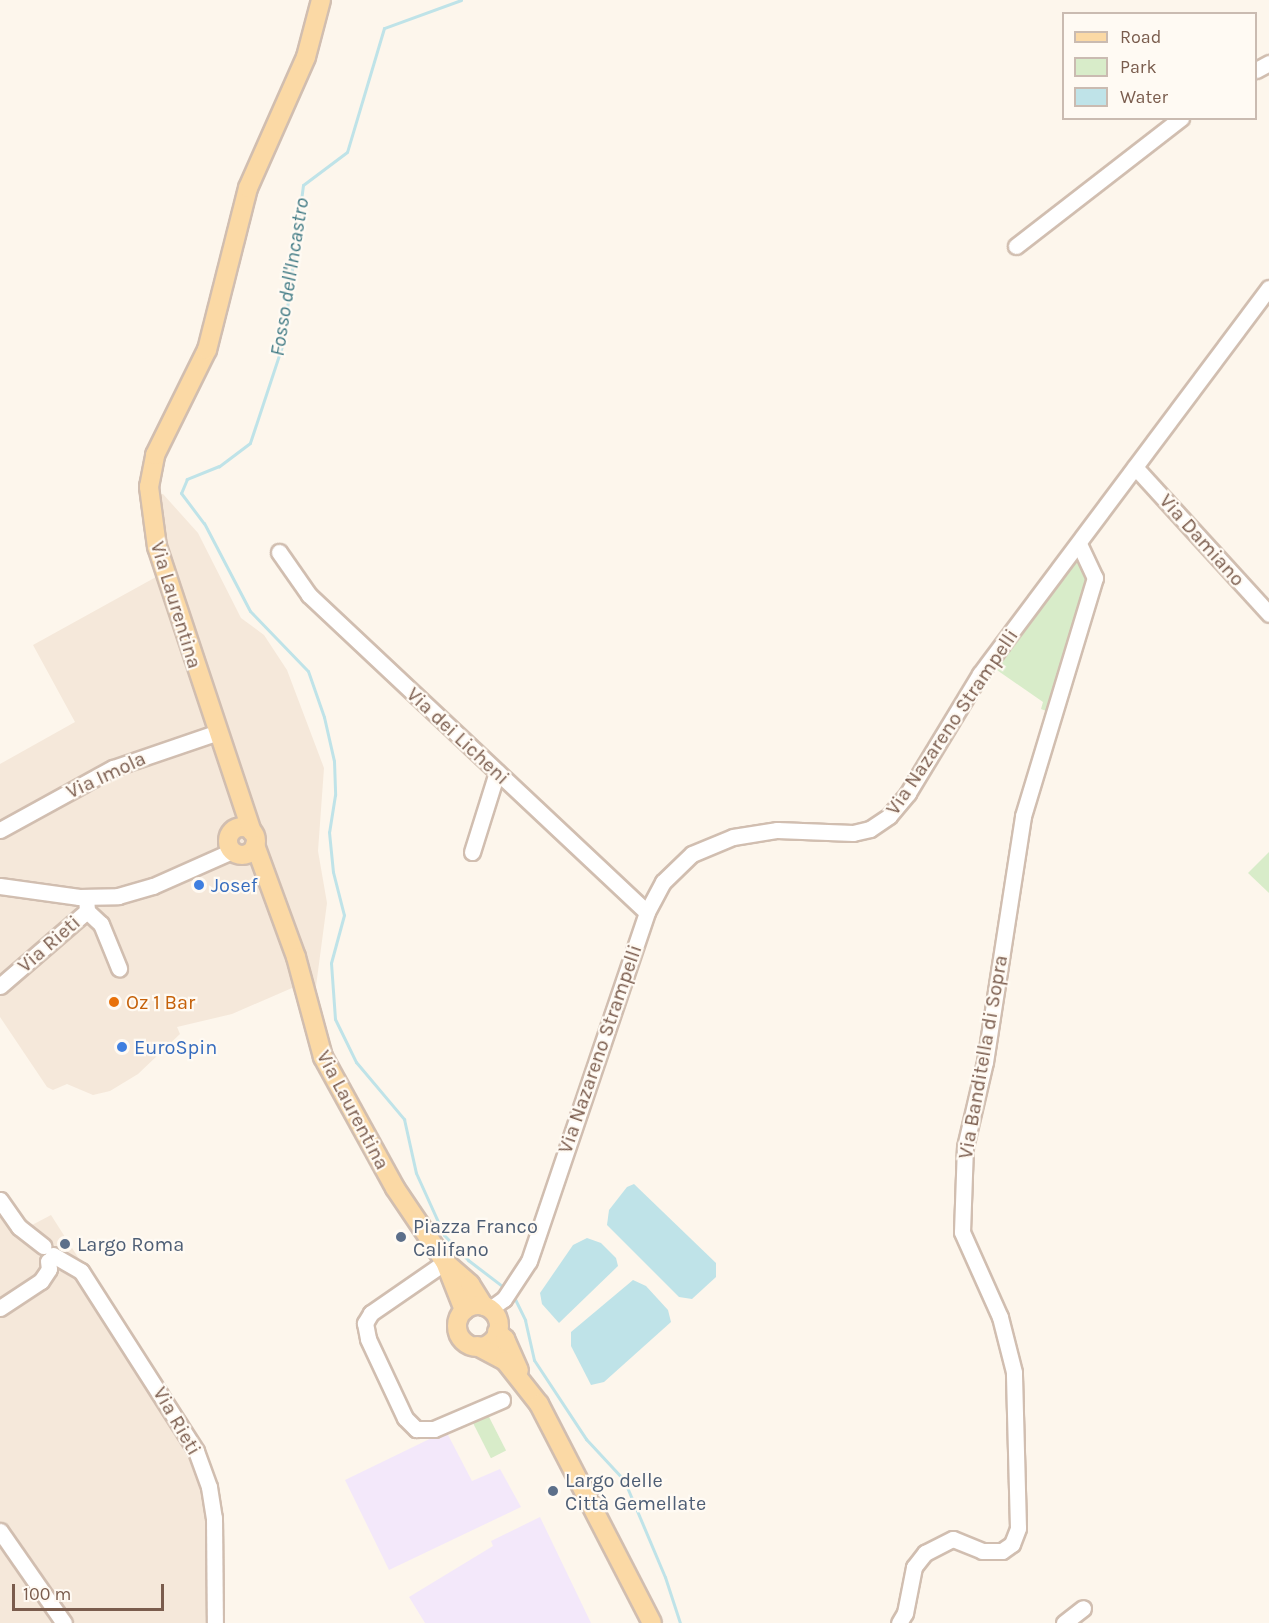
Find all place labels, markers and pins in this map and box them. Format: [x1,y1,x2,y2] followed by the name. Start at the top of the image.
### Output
[211,873,258,897] place label: Josef
[192,878,206,892] marker: Josef
[126,990,195,1014] place label: Oz 1 Bar
[107,995,121,1009] marker: Oz 1 Bar
[134,1035,217,1059] place label: EuroSpin
[115,1040,129,1054] marker: EuroSpin
[413,1214,538,1261] place label: Piazza Franco Califano
[394,1230,408,1244] marker: Piazza Franco Califano
[77,1232,184,1256] place label: Largo Roma
[58,1237,72,1251] marker: Largo Roma
[565,1468,706,1515] place label: Largo delle Città Gemellate
[546,1484,560,1498] marker: Largo delle Città Gemellate

